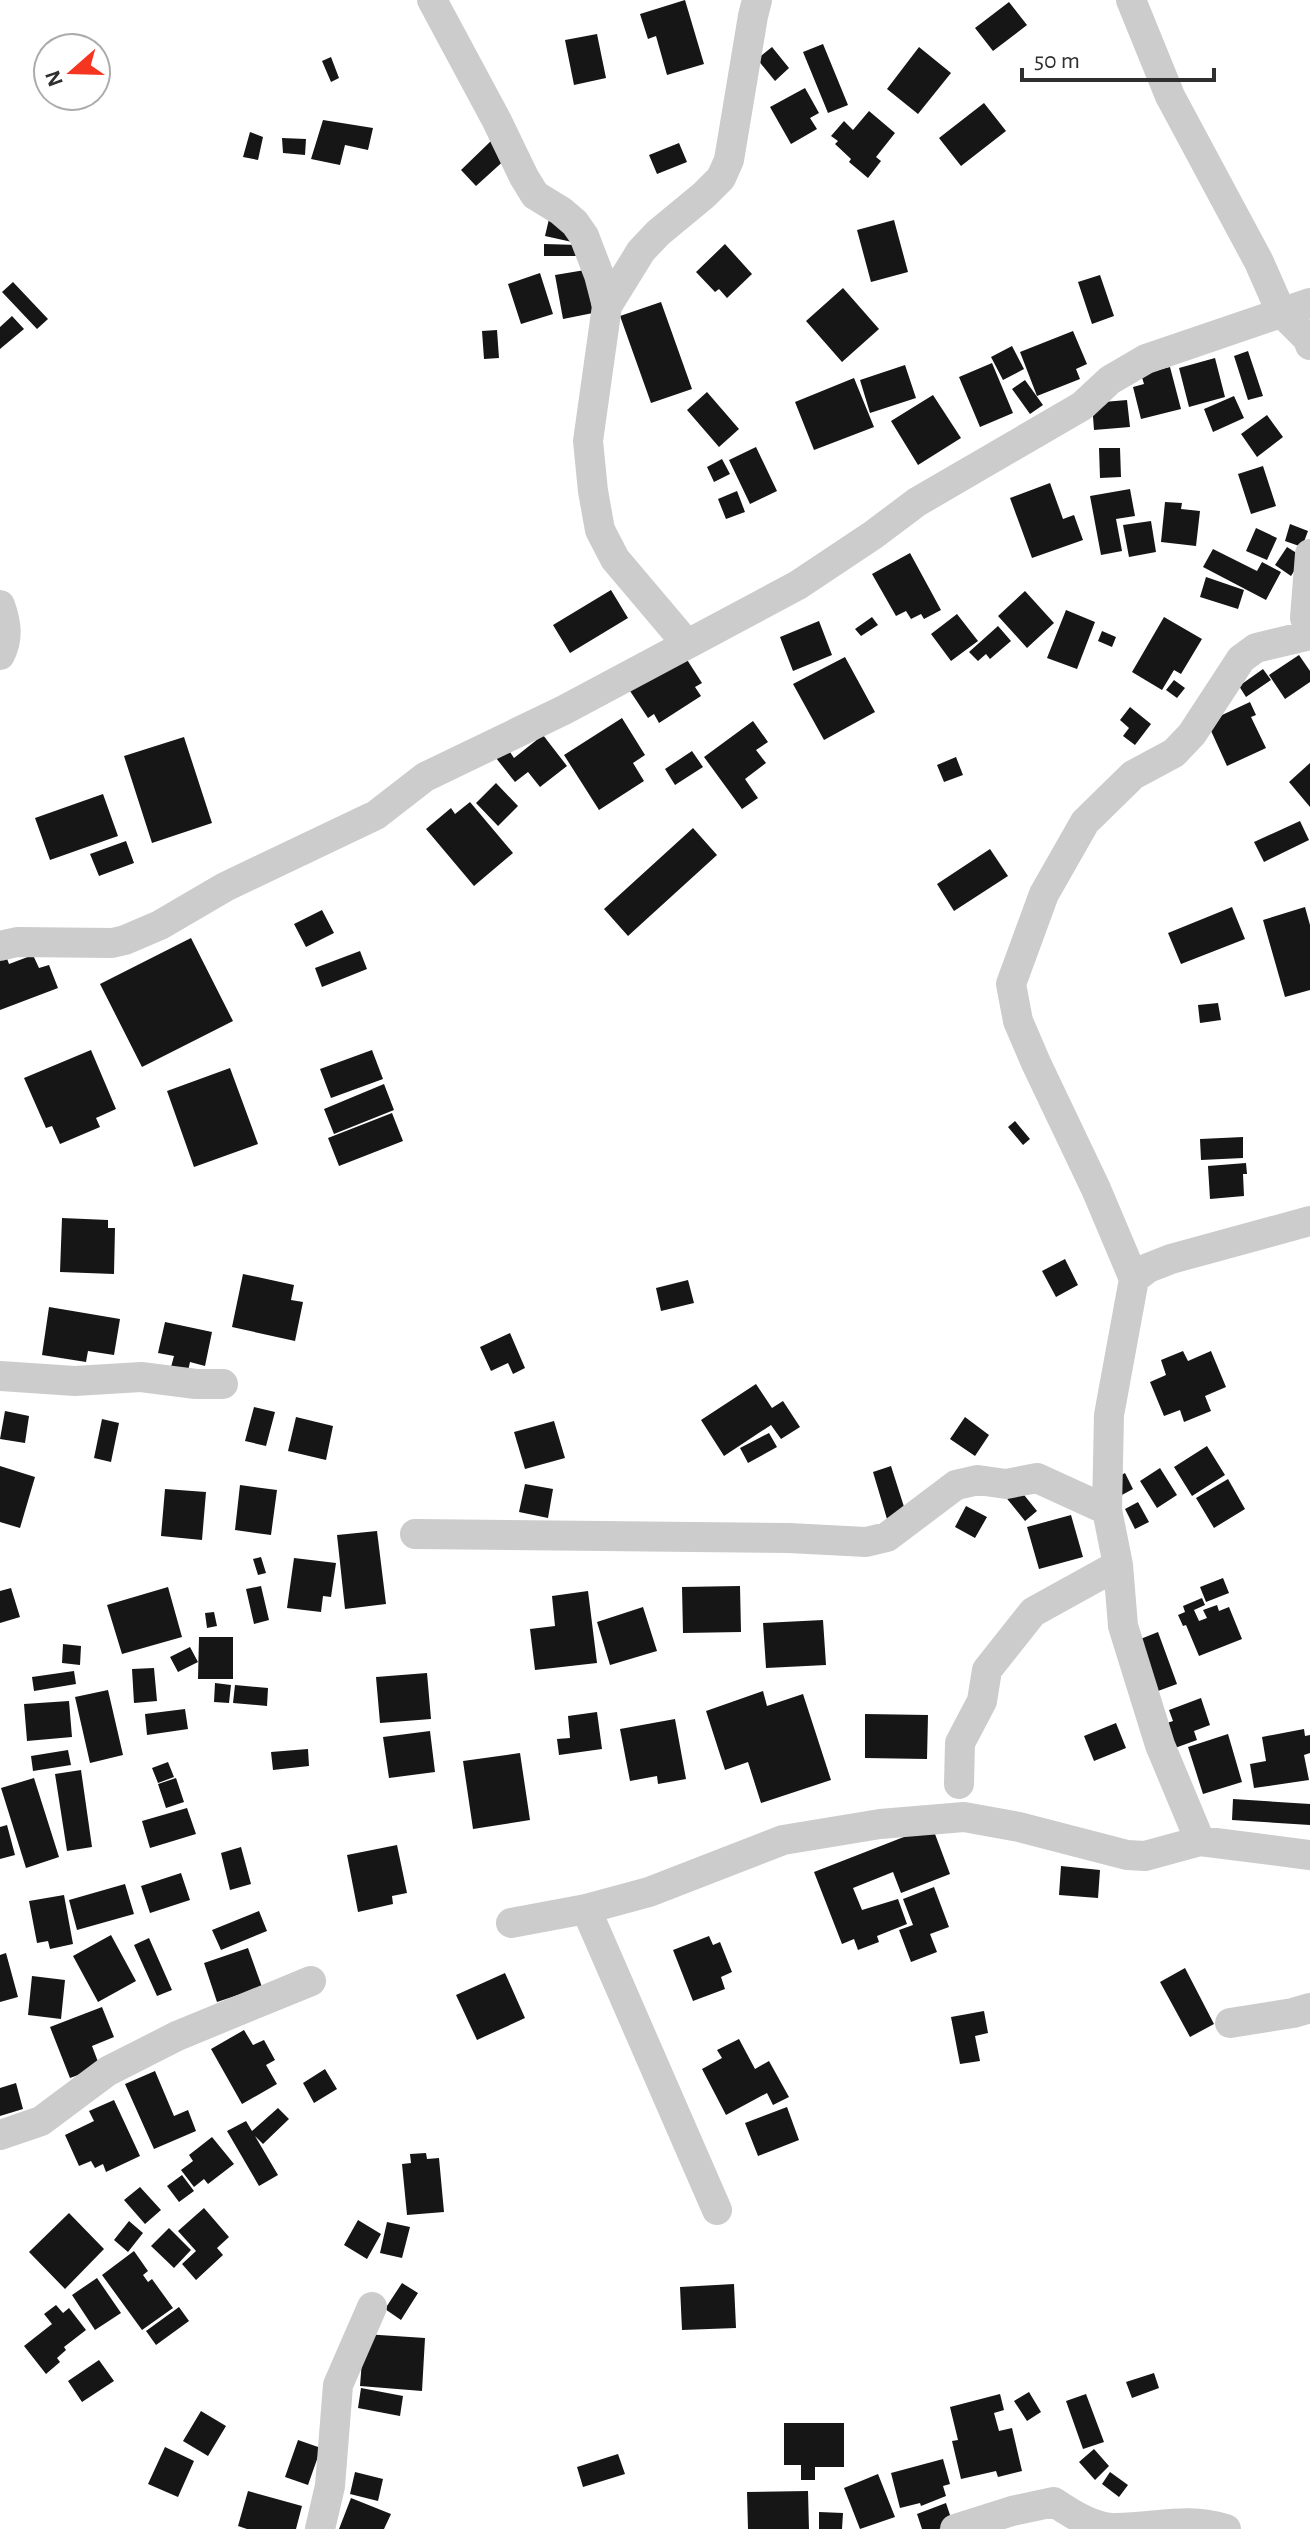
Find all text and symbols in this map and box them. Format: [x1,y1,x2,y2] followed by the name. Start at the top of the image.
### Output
[32,32,112,112] north arrow
[1022,32,1214,82] scale bar
[1034,49,1080,73] text: 50 m
[41,68,67,89] text: N

